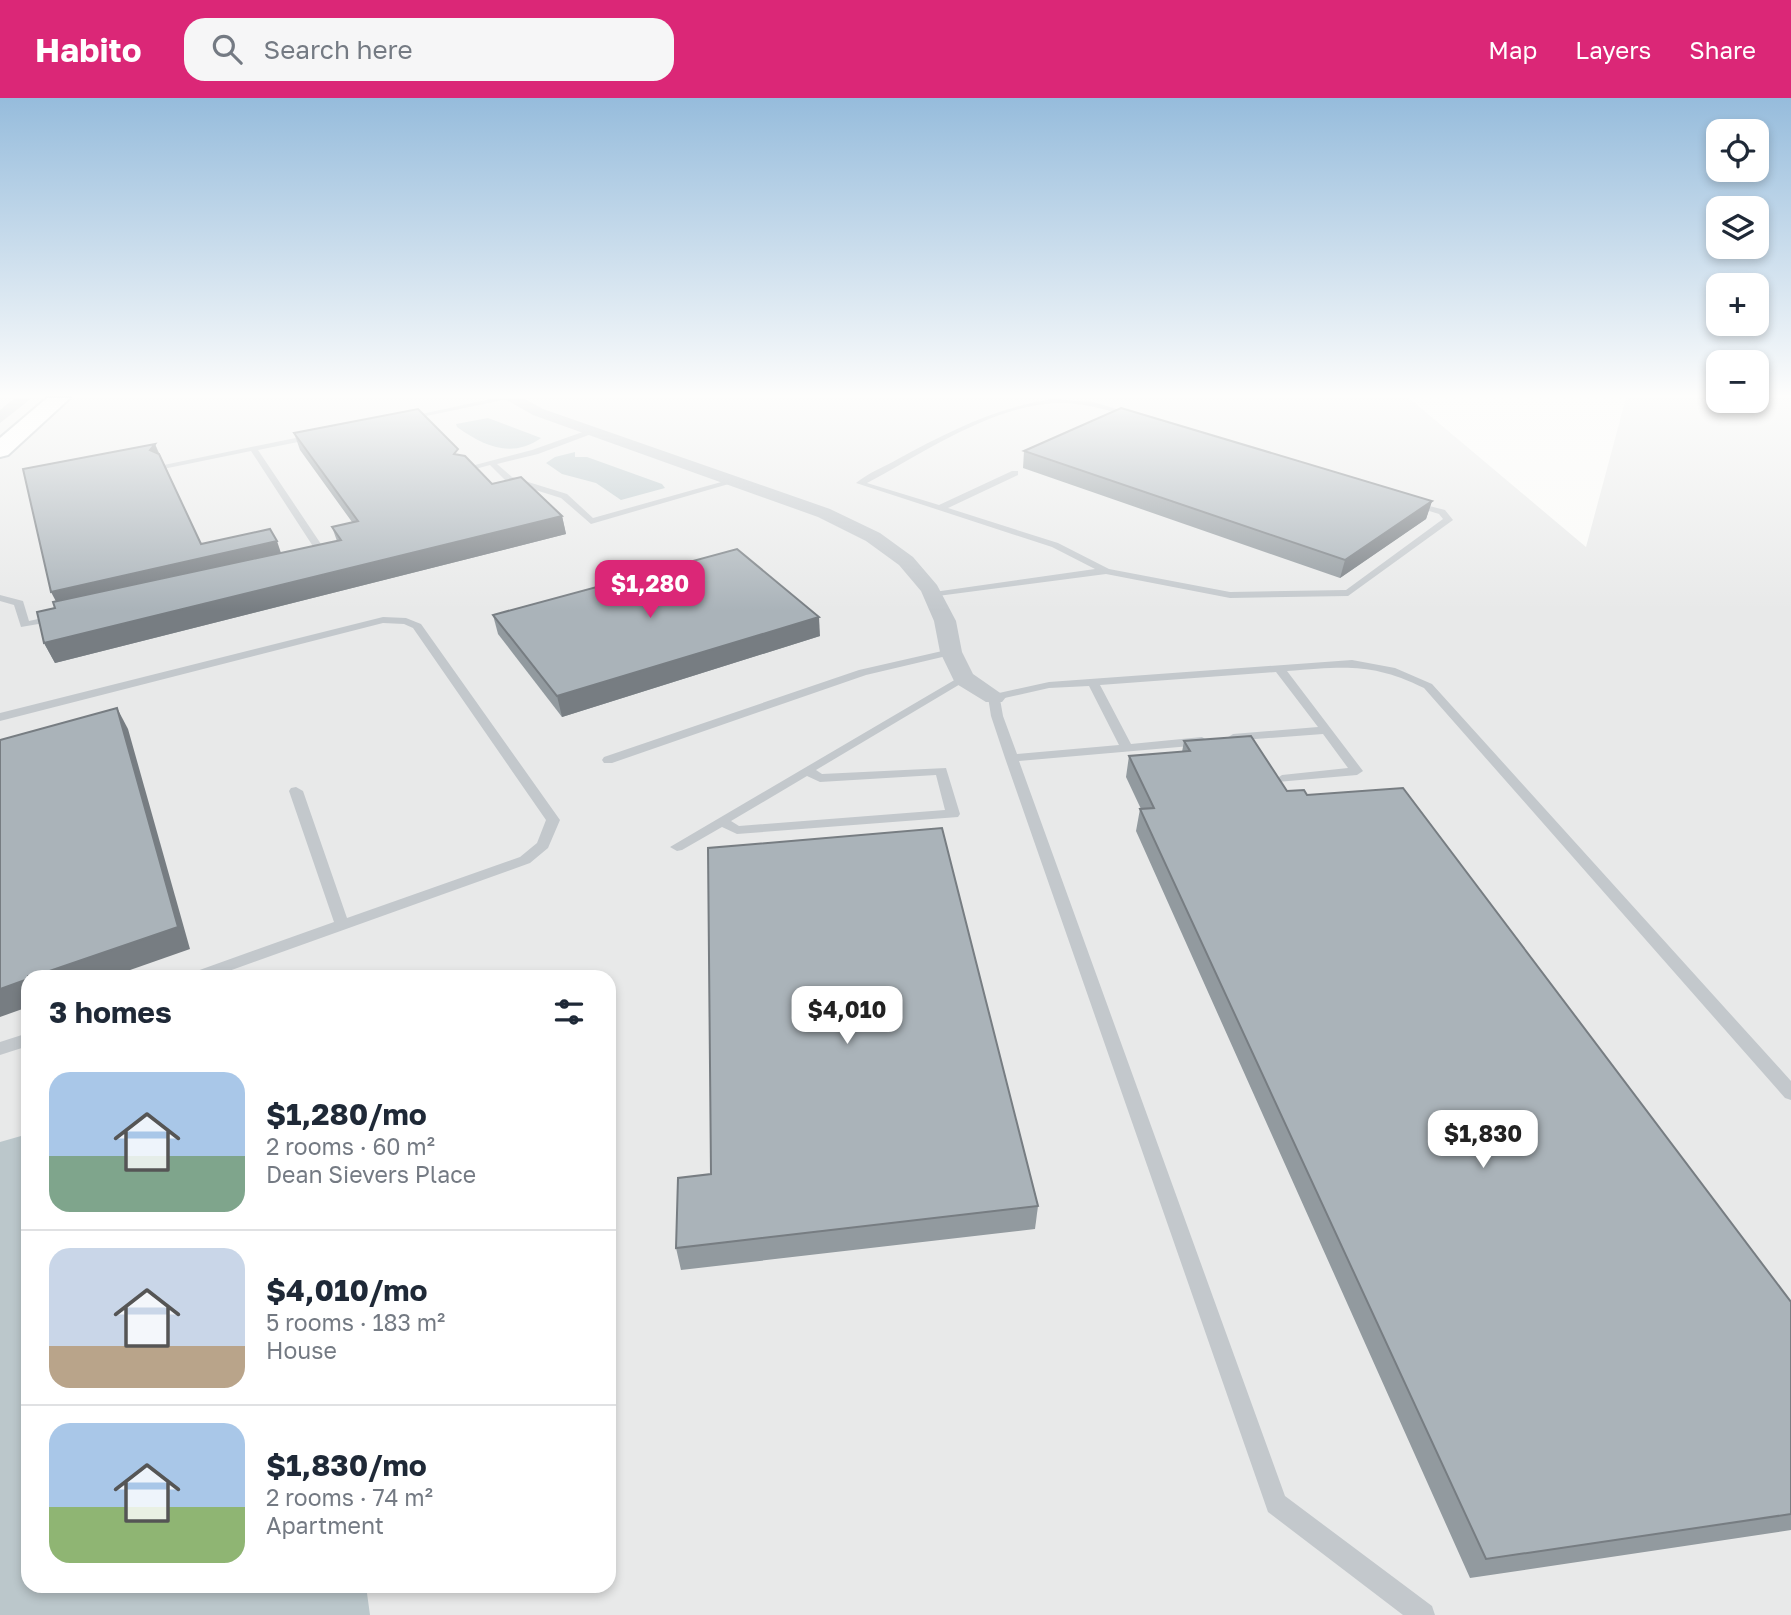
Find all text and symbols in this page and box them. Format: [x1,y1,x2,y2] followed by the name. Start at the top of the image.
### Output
[184,18,674,81] search box
[35,30,142,69] text: Habito
[208,30,246,68] icon: search
[264,34,413,65] text: Search here
[1488,35,1537,64] text: Map
[1575,35,1651,64] text: Layers
[1689,35,1756,64] text: Share
[1706,119,1769,413] map controls
[1706,119,1769,182] button: locate
[1706,196,1769,259] button: layers
[1706,273,1769,336] button: +
[1706,350,1769,413] button: −
[593,560,707,620] pin: $1,280
[611,569,689,597] text: $1,280
[790,986,904,1046] pin: $4,010
[550,993,588,1031] icon: filters
[49,994,172,1030] text: 3 homes
[808,995,886,1023] text: $4,010
[266,1096,427,1132] text: $1,280/mo
[105,1100,189,1184] icon: home
[1426,1110,1540,1170] pin: $1,830
[1444,1119,1522,1147] text: $1,830
[266,1132,435,1160] text: 2 rooms · 60 m²
[266,1160,476,1188] text: Dean Sievers Place
[266,1272,428,1308] text: $4,010/mo
[105,1276,189,1360] icon: home
[266,1308,445,1336] text: 5 rooms · 183 m²
[266,1336,337,1364] text: House
[266,1447,427,1483] text: $1,830/mo
[105,1451,189,1535] icon: home
[266,1483,433,1511] text: 2 rooms · 74 m²
[266,1511,384,1539] text: Apartment

